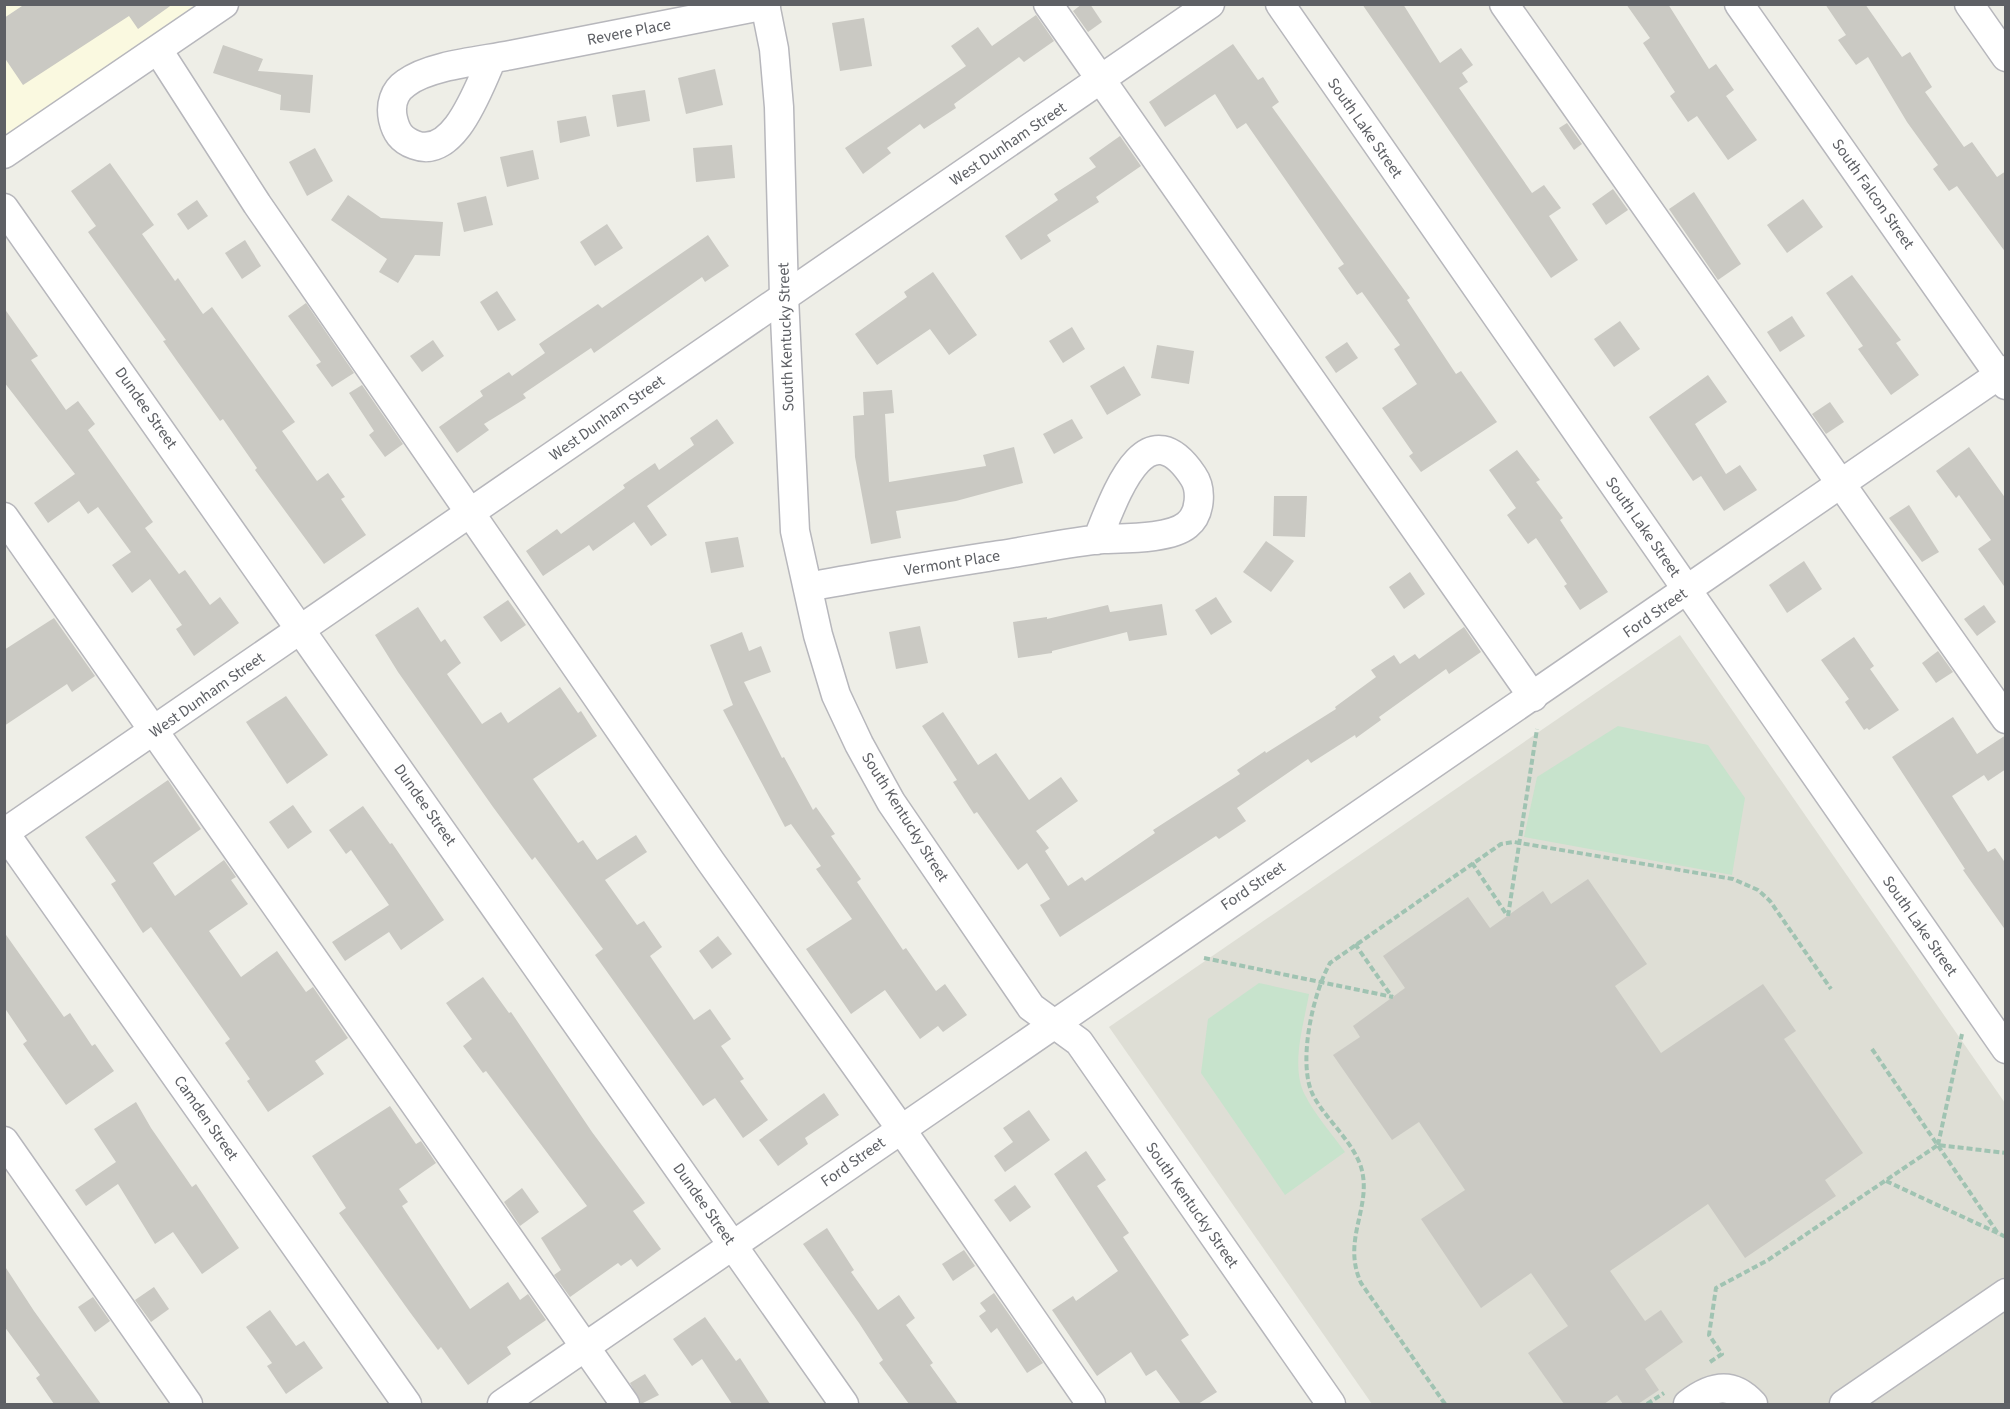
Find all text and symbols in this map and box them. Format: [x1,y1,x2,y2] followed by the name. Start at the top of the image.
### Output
[585,13,673,51] street label: Revere Place
[1322,73,1408,183] street label: South Lake Street
[945,96,1071,191] street label: West Dunham Street
[1827,134,1920,254] street label: South Falcon Street
[772,261,800,412] street label: South Kentucky Street
[110,363,183,454] street label: Dundee Street
[545,370,670,466] street label: West Dunham Street
[1600,472,1686,582] street label: South Lake Street
[902,545,1002,581] street label: Vermont Place
[1618,582,1692,643] street label: Ford Street
[145,647,270,743] street label: West Dunham Street
[856,748,954,887] street label: South Kentucky Street
[389,760,462,851] street label: Dundee Street
[1216,856,1290,916] street label: Ford Street
[1877,871,1963,981] street label: South Lake Street
[169,1071,244,1165] street label: Camden Street
[816,1131,890,1192] street label: Ford Street
[1140,1138,1244,1273] street label: South Kentucky Street
[668,1159,741,1250] street label: Dundee Street

